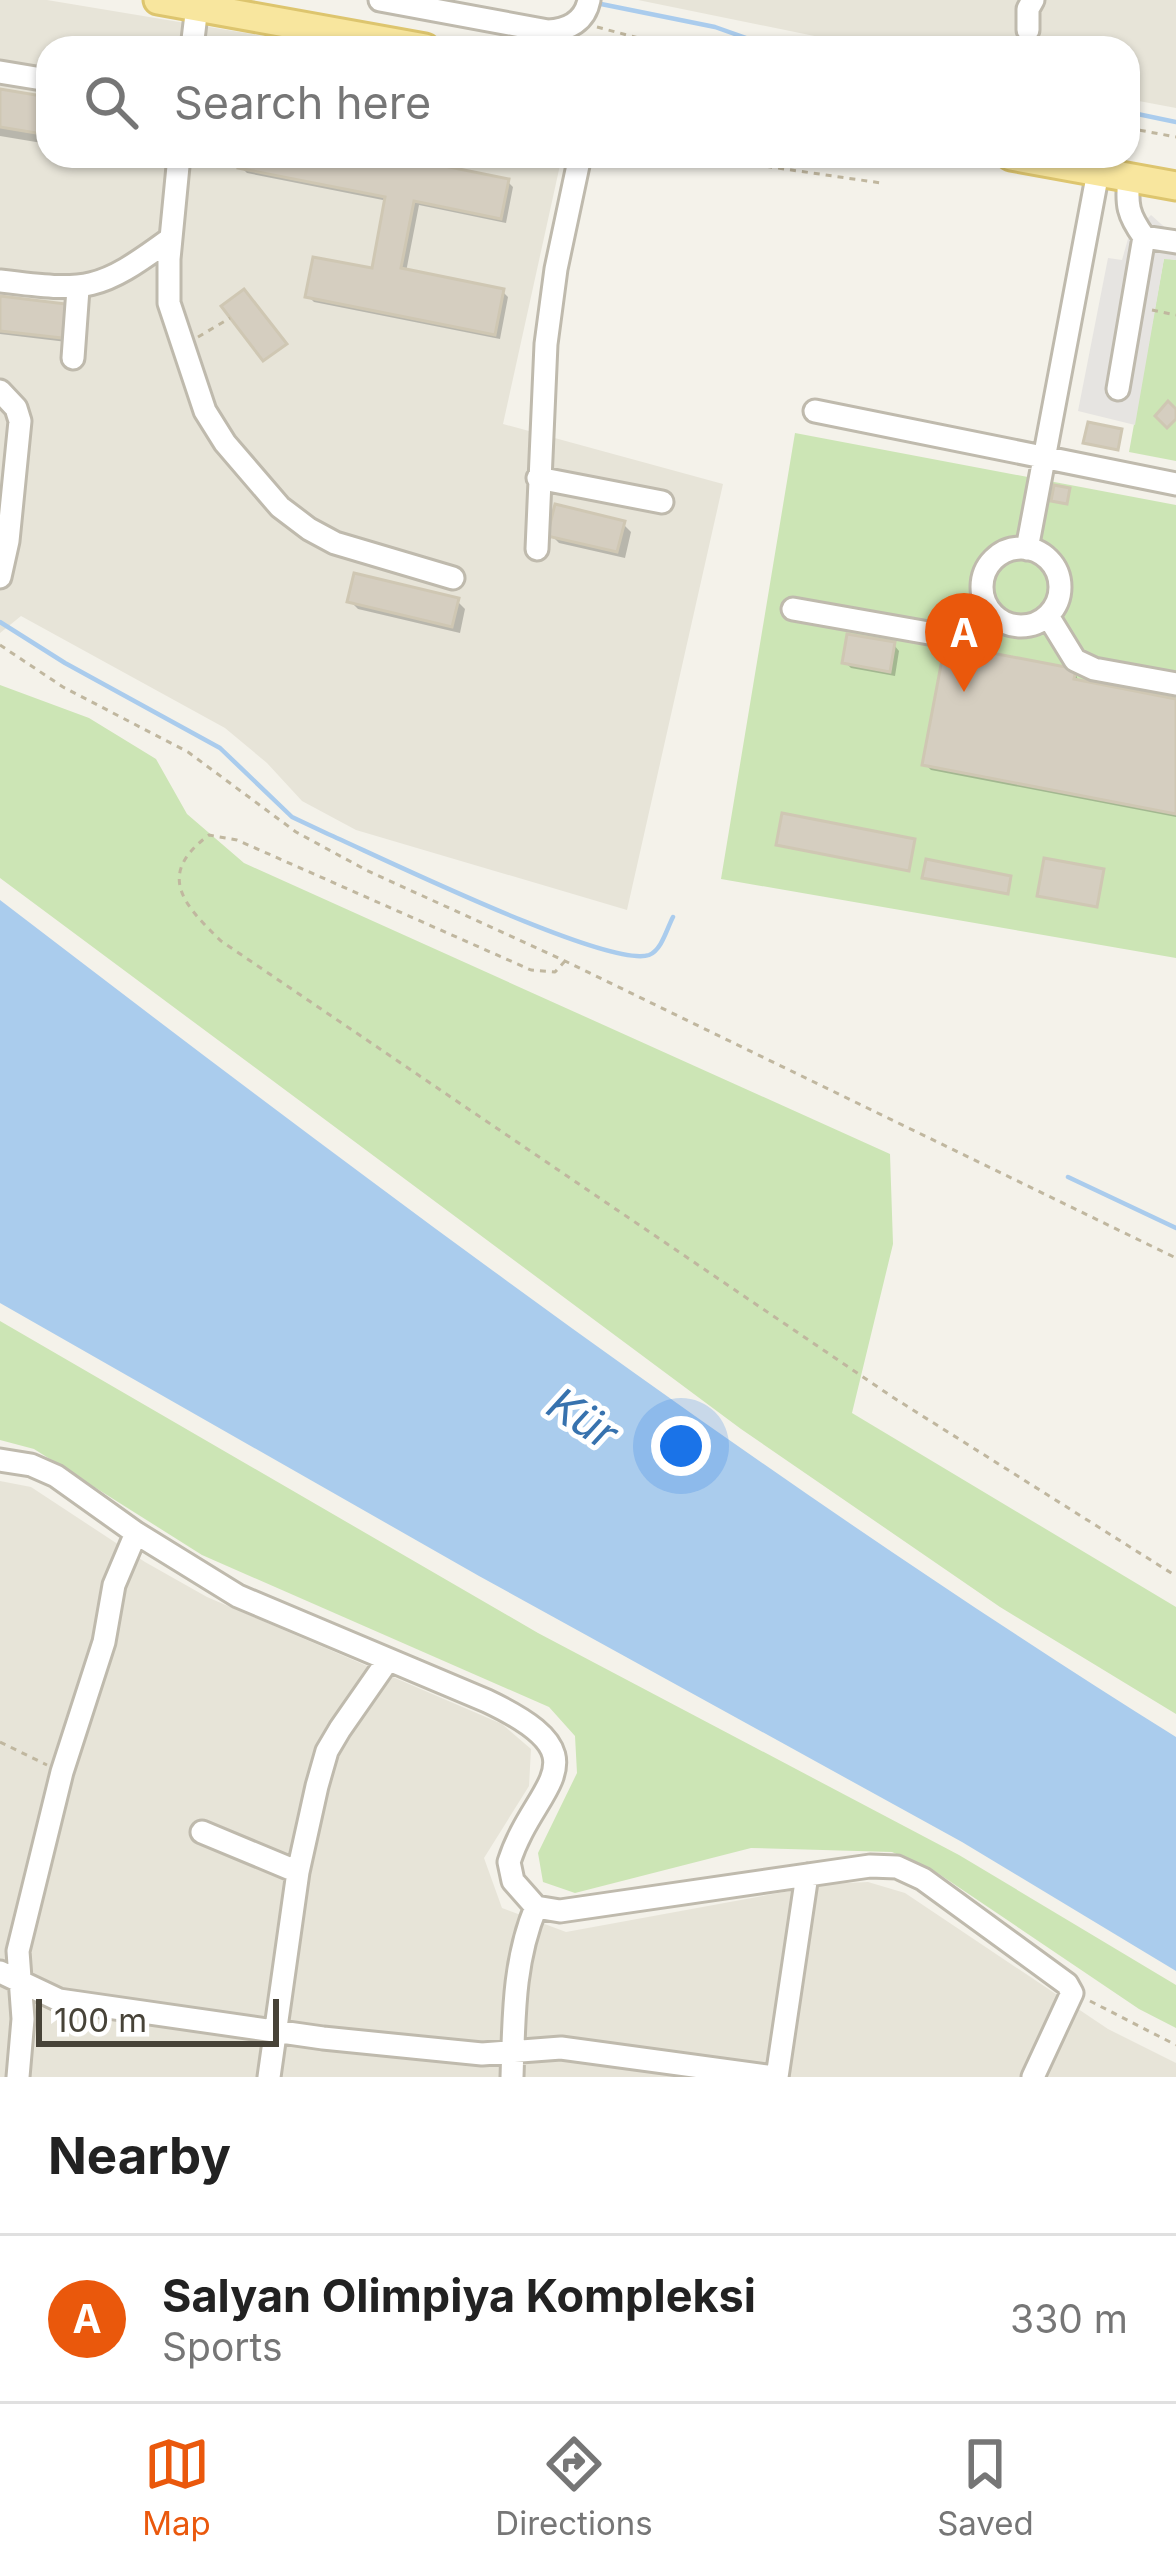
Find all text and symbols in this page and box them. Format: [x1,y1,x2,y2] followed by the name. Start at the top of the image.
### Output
[36,36,1140,168] search box
[78,69,144,135] icon: search
[174,75,431,130] text: Search here
[925,593,1003,692] pin: A
[538,1375,630,1462] water label: Kür
[651,1416,711,1476] your location
[36,1993,279,2046] scale bar
[54,2000,147,2040] text: 100 m
[48,2125,231,2186] text: Nearby
[162,2268,756,2323] text: Salyan Olimpiya Kompleksi
[72,2295,102,2342] text: A
[1010,2295,1128,2342] text: 330 m
[162,2323,283,2370] text: Sports
[142,2431,211,2543] tab: Map
[495,2431,653,2543] tab: Directions
[937,2431,1034,2543] tab: Saved

